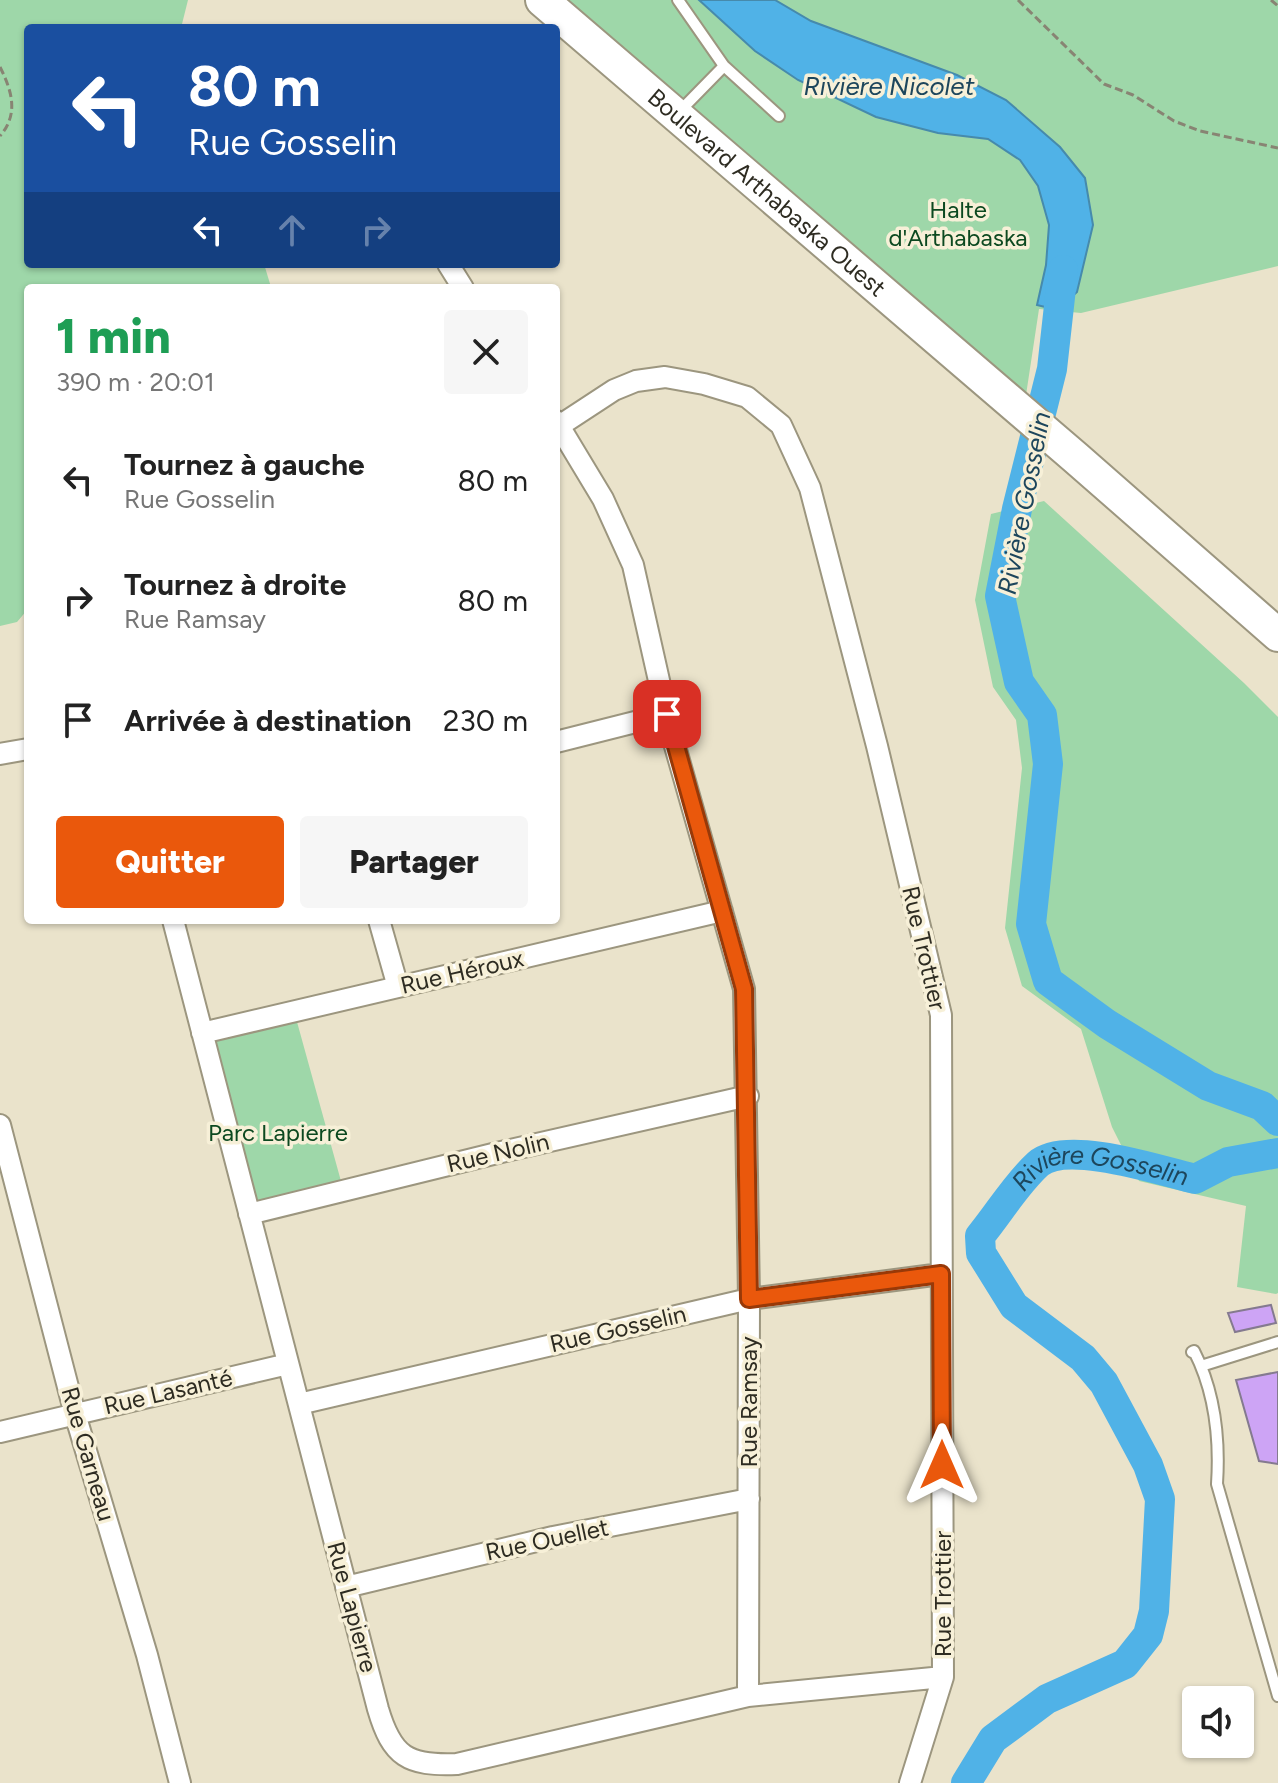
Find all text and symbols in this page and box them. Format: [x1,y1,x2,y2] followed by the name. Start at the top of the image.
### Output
[188,53,321,120] text: 80 m
[56,56,160,160] icon: left
[803,70,975,102] water label: Rivière Nicolet
[642,82,892,302] street label: Boulevard Arthabaska Ouest
[188,121,397,164] text: Rue Gosselin
[888,195,1028,252] park label: Halte d'Arthabaska
[186,208,230,252] icon: left
[270,208,314,252] icon: ahead
[354,208,398,252] icon: right
[56,307,171,365] text: 1 min
[444,310,528,394] button: close
[56,366,215,398] text: 390 m · 20:01
[991,409,1057,597] water label: Rivière Gosselin
[124,446,365,483] text: Tournez à gauche
[56,458,100,502] icon: left
[457,462,528,499] text: 80 m
[124,483,275,515] text: Rue Gosselin
[124,566,346,603] text: Tournez à droite
[56,578,100,622] icon: right
[457,582,528,619] text: 80 m
[124,603,266,635] text: Rue Ramsay
[633,680,701,748] pin
[645,692,689,736] icon: arrive
[56,698,100,742] icon: arrive
[124,702,411,739] text: Arrivée à destination
[443,702,528,739] text: 230 m
[56,816,284,908] button: Quitter
[300,816,528,908] button: Partager
[896,883,953,1013] street label: Rue Trottier
[398,943,527,1000] street label: Rue Héroux
[208,1118,348,1147] park label: Parc Lapierre
[444,1127,552,1178] street label: Rue Nolin
[1005,1138,1192,1197] water label: Rivière Gosselin
[547,1299,689,1358] street label: Rue Gosselin
[734,1336,763,1468] street label: Rue Ramsay
[101,1363,235,1420] street label: Rue Lasanté
[55,1383,121,1524] street label: Rue Garneau
[900,1423,984,1507] position arrow
[483,1512,611,1567] street label: Rue Ouellet
[928,1531,957,1657] street label: Rue Trottier
[321,1538,384,1676] street label: Rue Lapierre
[1182,1686,1254,1758] map controls
[1182,1686,1254,1758] button: sound

